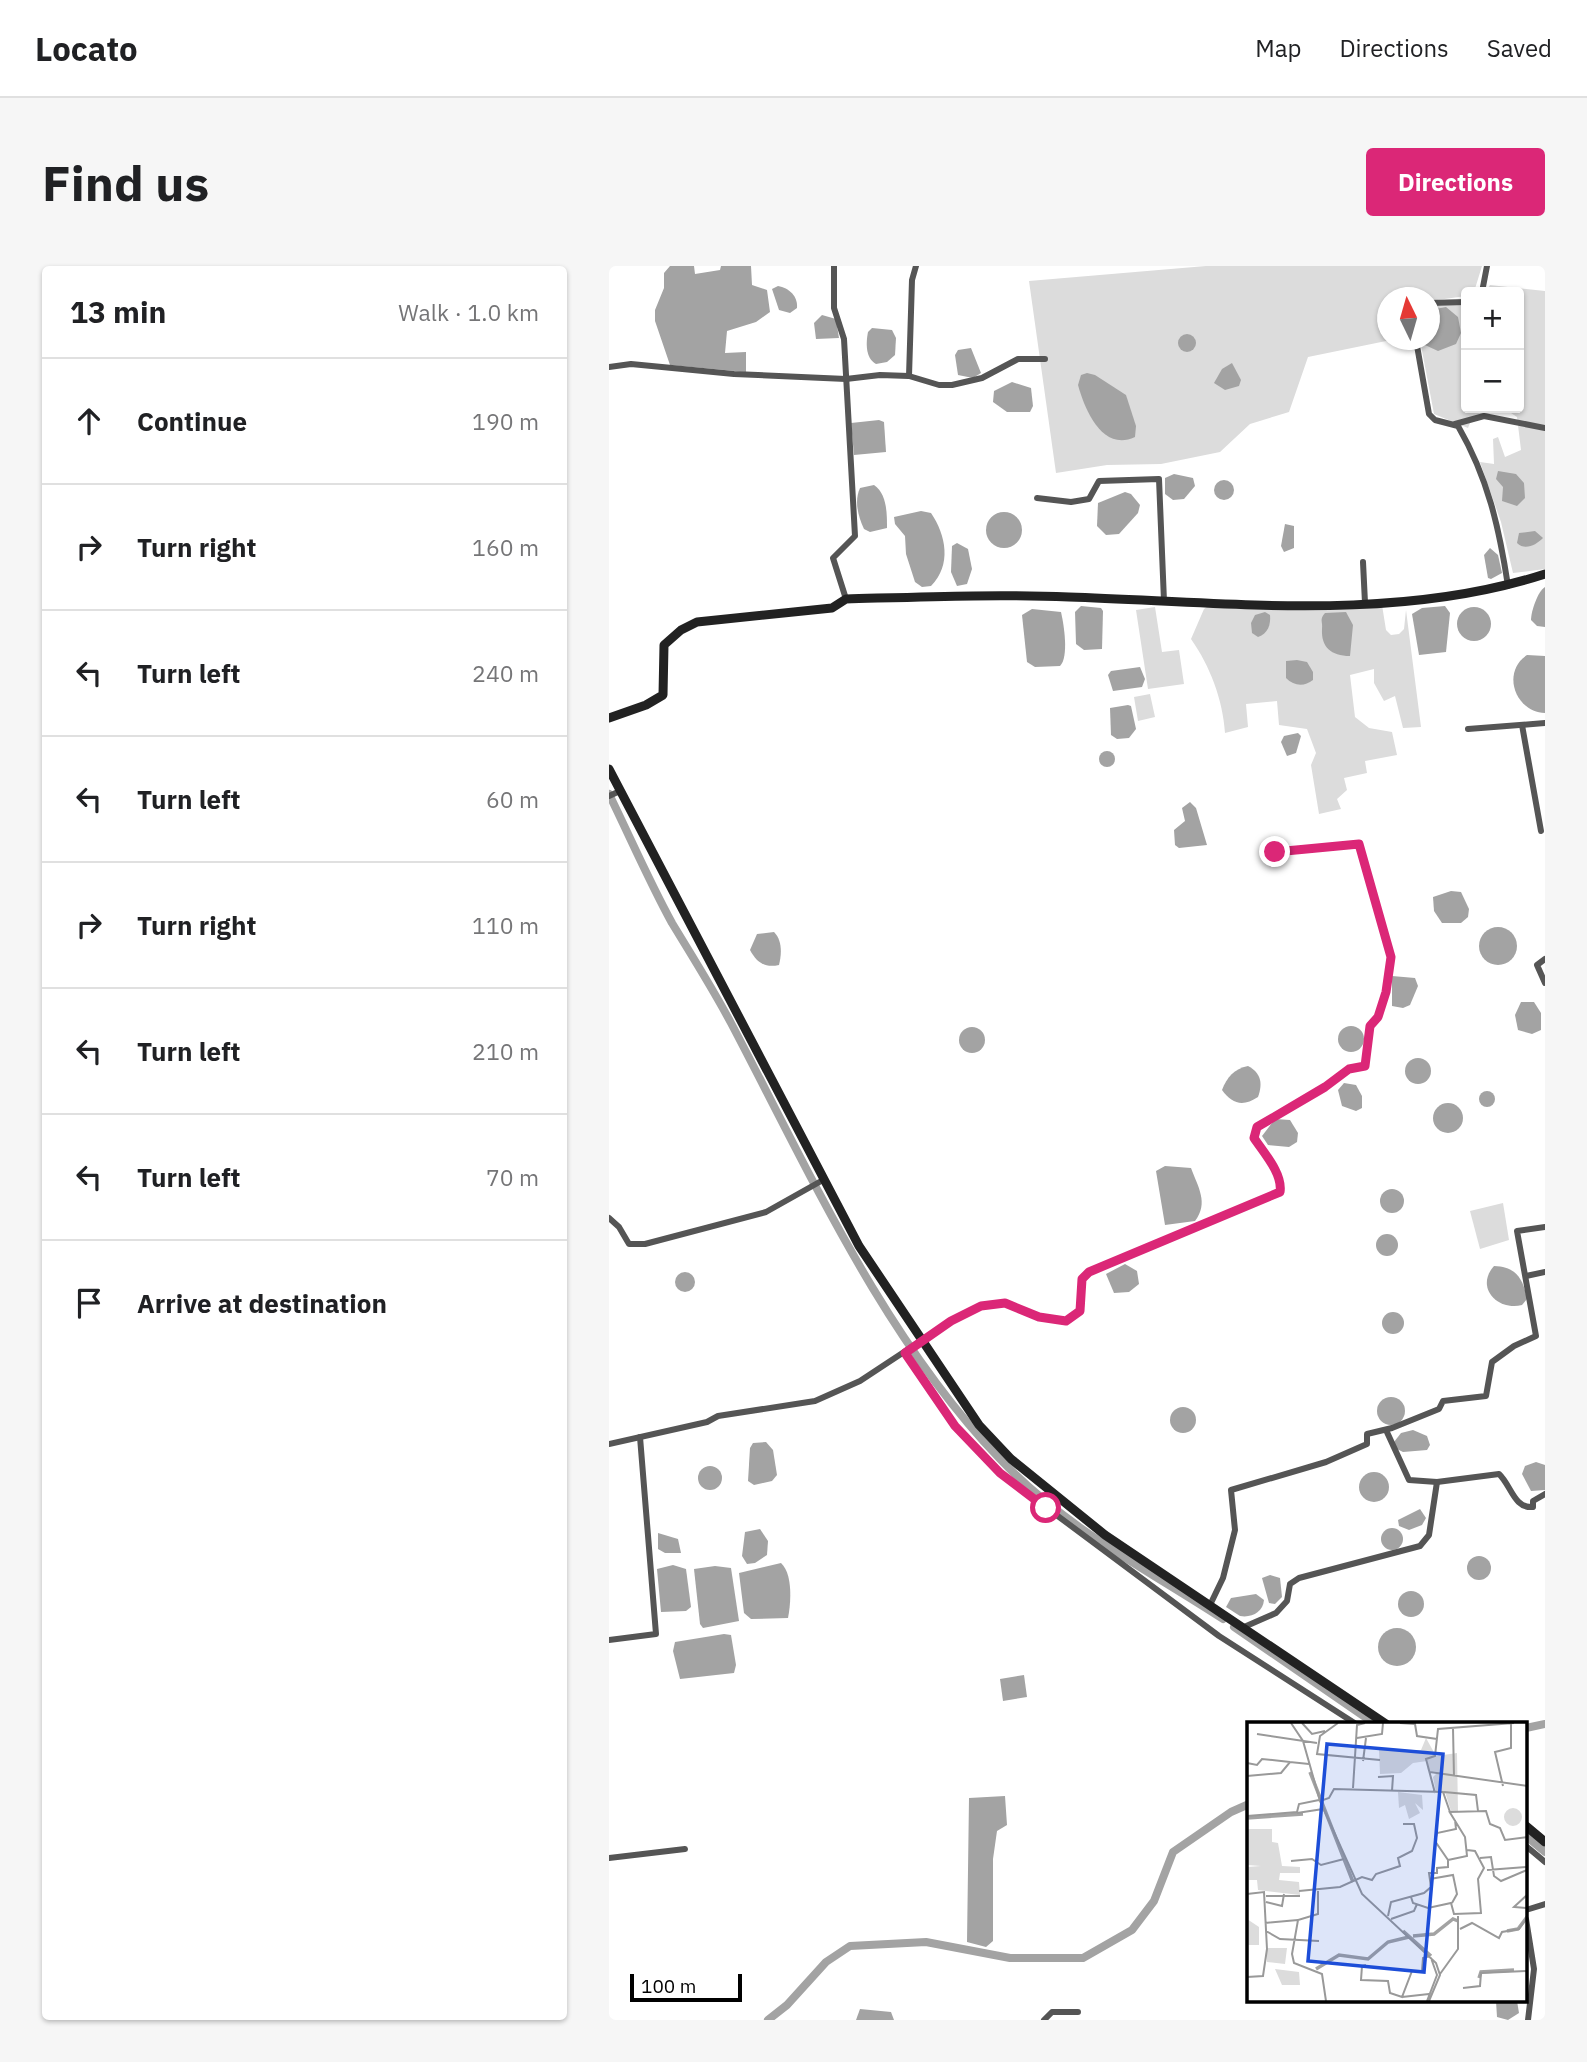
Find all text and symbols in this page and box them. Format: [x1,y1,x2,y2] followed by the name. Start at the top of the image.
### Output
[35,27,138,70] text: Locato
[1255,32,1301,64] text: Map
[1339,32,1449,64] text: Directions
[1487,32,1552,64] text: Saved
[1366,148,1545,216] button: Directions
[42,151,209,214] text: Find us
[1377,287,1440,350] north arrow
[1461,287,1524,413] map controls
[1461,287,1524,350] button: +
[70,292,166,331] text: 13 min
[398,297,539,327] text: Walk · 1.0 km
[1461,350,1524,413] button: −
[70,402,108,440] icon: ahead
[137,404,247,438] text: Continue
[472,406,539,436] text: 190 m
[70,528,108,566] icon: right
[137,530,256,564] text: Turn right
[472,532,539,562] text: 160 m
[70,654,108,692] icon: left
[137,656,240,690] text: Turn left
[472,658,539,688] text: 240 m
[70,780,108,818] icon: left
[137,782,240,816] text: Turn left
[486,784,539,814] text: 60 m
[1259,836,1290,867] route end
[70,906,108,944] icon: right
[137,908,256,942] text: Turn right
[472,910,539,940] text: 110 m
[70,1032,108,1070] icon: left
[137,1034,240,1068] text: Turn left
[472,1036,539,1066] text: 210 m
[70,1158,108,1196] icon: left
[137,1160,240,1194] text: Turn left
[486,1162,539,1192] text: 70 m
[70,1284,108,1322] icon: arrive
[137,1286,387,1320] text: Arrive at destination
[1030,1492,1061,1523] route start
[1247,1722,1527,2002] inset map
[630,1971,742,2003] scale bar
[641,1974,696,1998] text: 100 m

